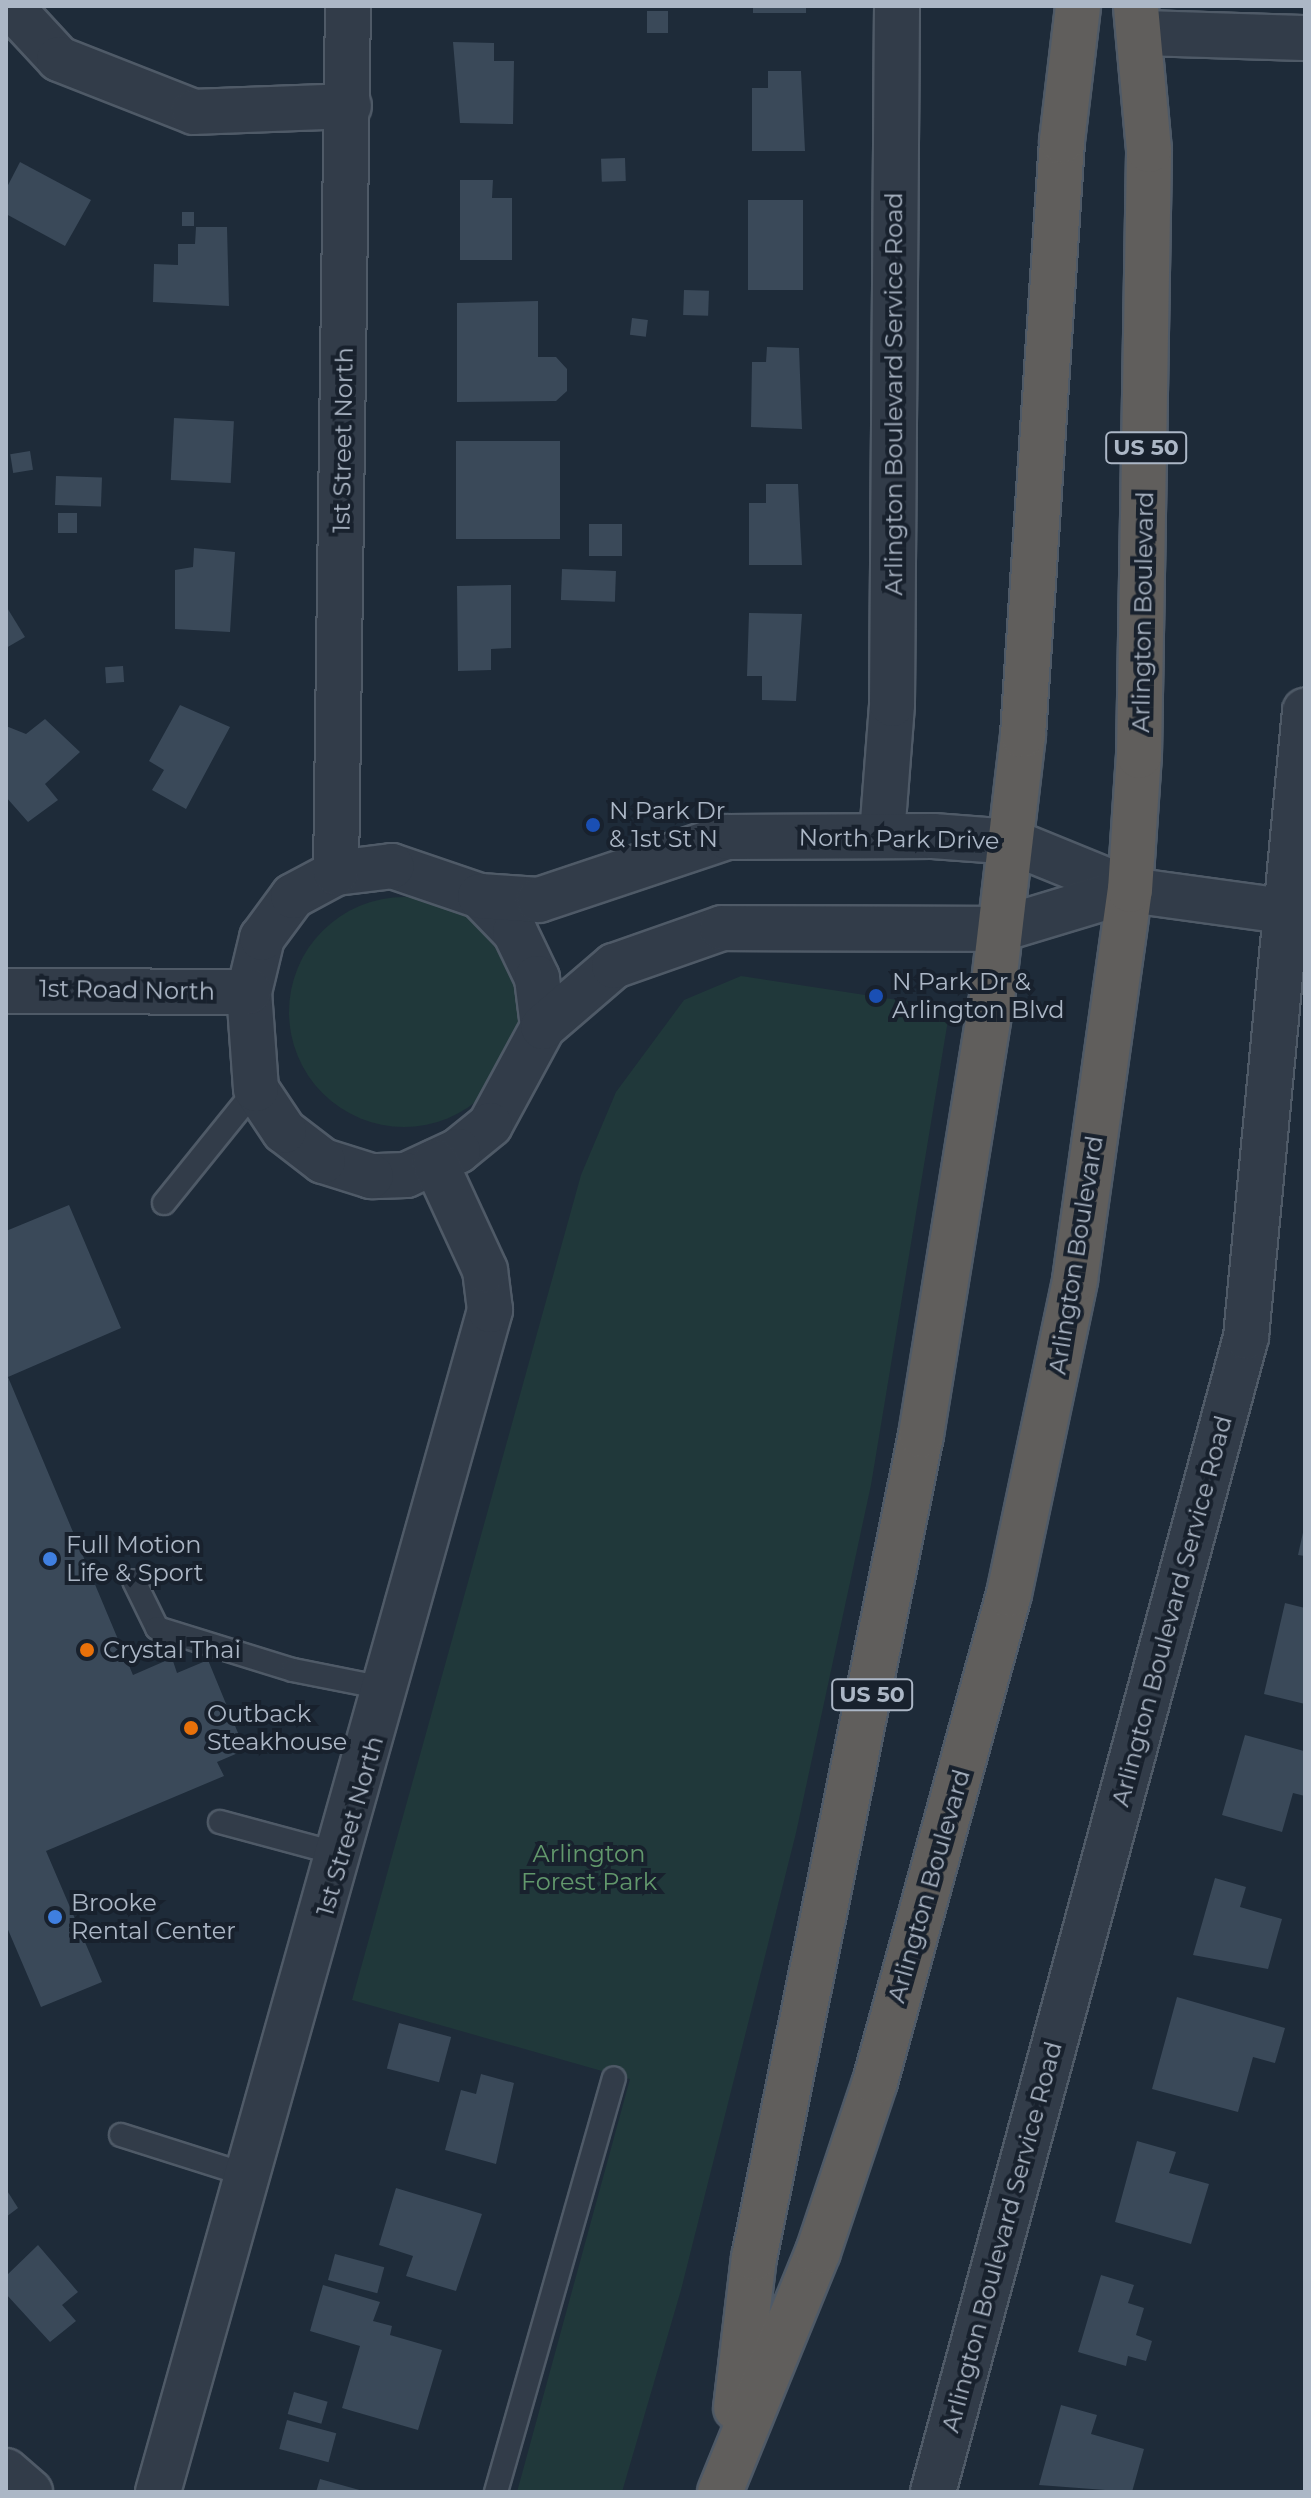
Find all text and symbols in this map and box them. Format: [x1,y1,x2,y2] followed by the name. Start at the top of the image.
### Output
[880,192,908,596] street label: Arlington Boulevard Service Road
[327,347,359,533] street label: 1st Street North
[1104,430,1188,466] road number: US 50
[1126,491,1160,733] street label: Arlington Boulevard
[609,797,725,853] place label: N Park Dr & 1st St N
[584,816,602,834] marker: N Park Dr & 1st St N
[798,823,1000,855] street label: North Park Drive
[892,968,1065,1024] place label: N Park Dr & Arlington Blvd
[39,974,215,1006] street label: 1st Road North
[867,987,885,1005] marker: N Park Dr & Arlington Blvd
[1043,1134,1109,1376] street label: Arlington Boulevard
[1106,1413,1238,1809] street label: Arlington Boulevard Service Road
[66,1531,203,1587] place label: Full Motion Life & Sport
[41,1550,59,1568] marker: Full Motion Life & Sport
[103,1636,241,1664] place label: Crystal Thai
[78,1641,96,1659] marker: Crystal Thai
[830,1677,914,1713] road number: US 50
[207,1700,347,1756] place label: Outback Steakhouse
[182,1719,200,1737] marker: Outback Steakhouse
[311,1733,389,1919] street label: 1st Street North
[882,1766,976,2006] street label: Arlington Boulevard
[521,1840,657,1896] park label: Arlington Forest Park
[71,1889,236,1945] place label: Brooke Rental Center
[46,1908,64,1926] marker: Brooke Rental Center
[936,2039,1068,2435] street label: Arlington Boulevard Service Road

